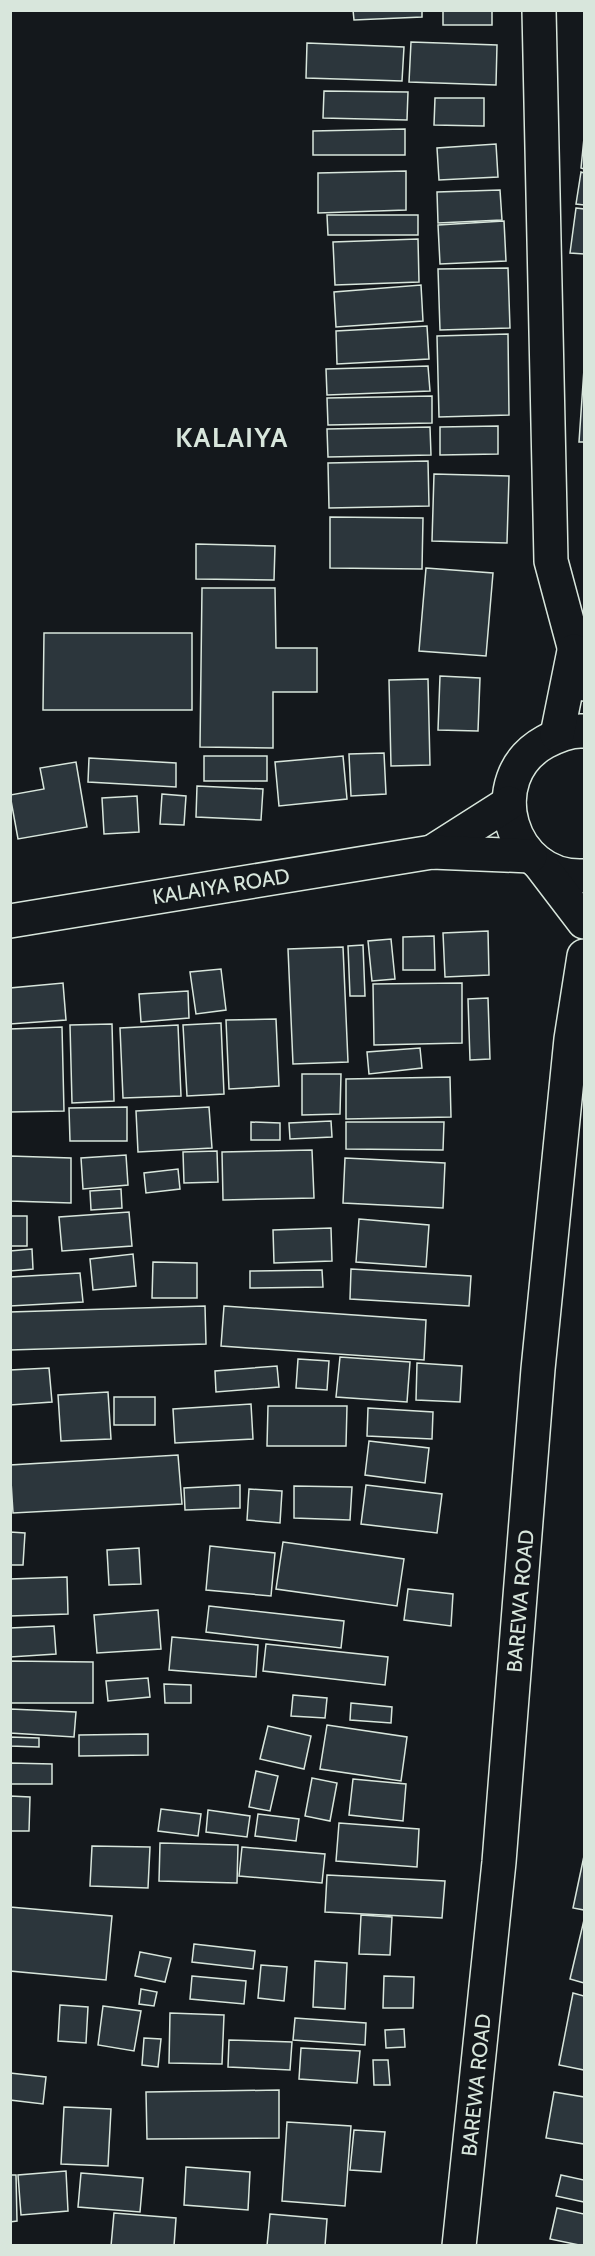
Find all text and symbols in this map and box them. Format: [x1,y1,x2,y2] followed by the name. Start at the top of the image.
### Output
[175,421,289,454] district label: KALAIYA
[151,863,291,909] street label: KALAIYA ROAD
[501,1529,539,1673] street label: BAREWA ROAD
[456,2012,496,2158] street label: BAREWA ROAD

